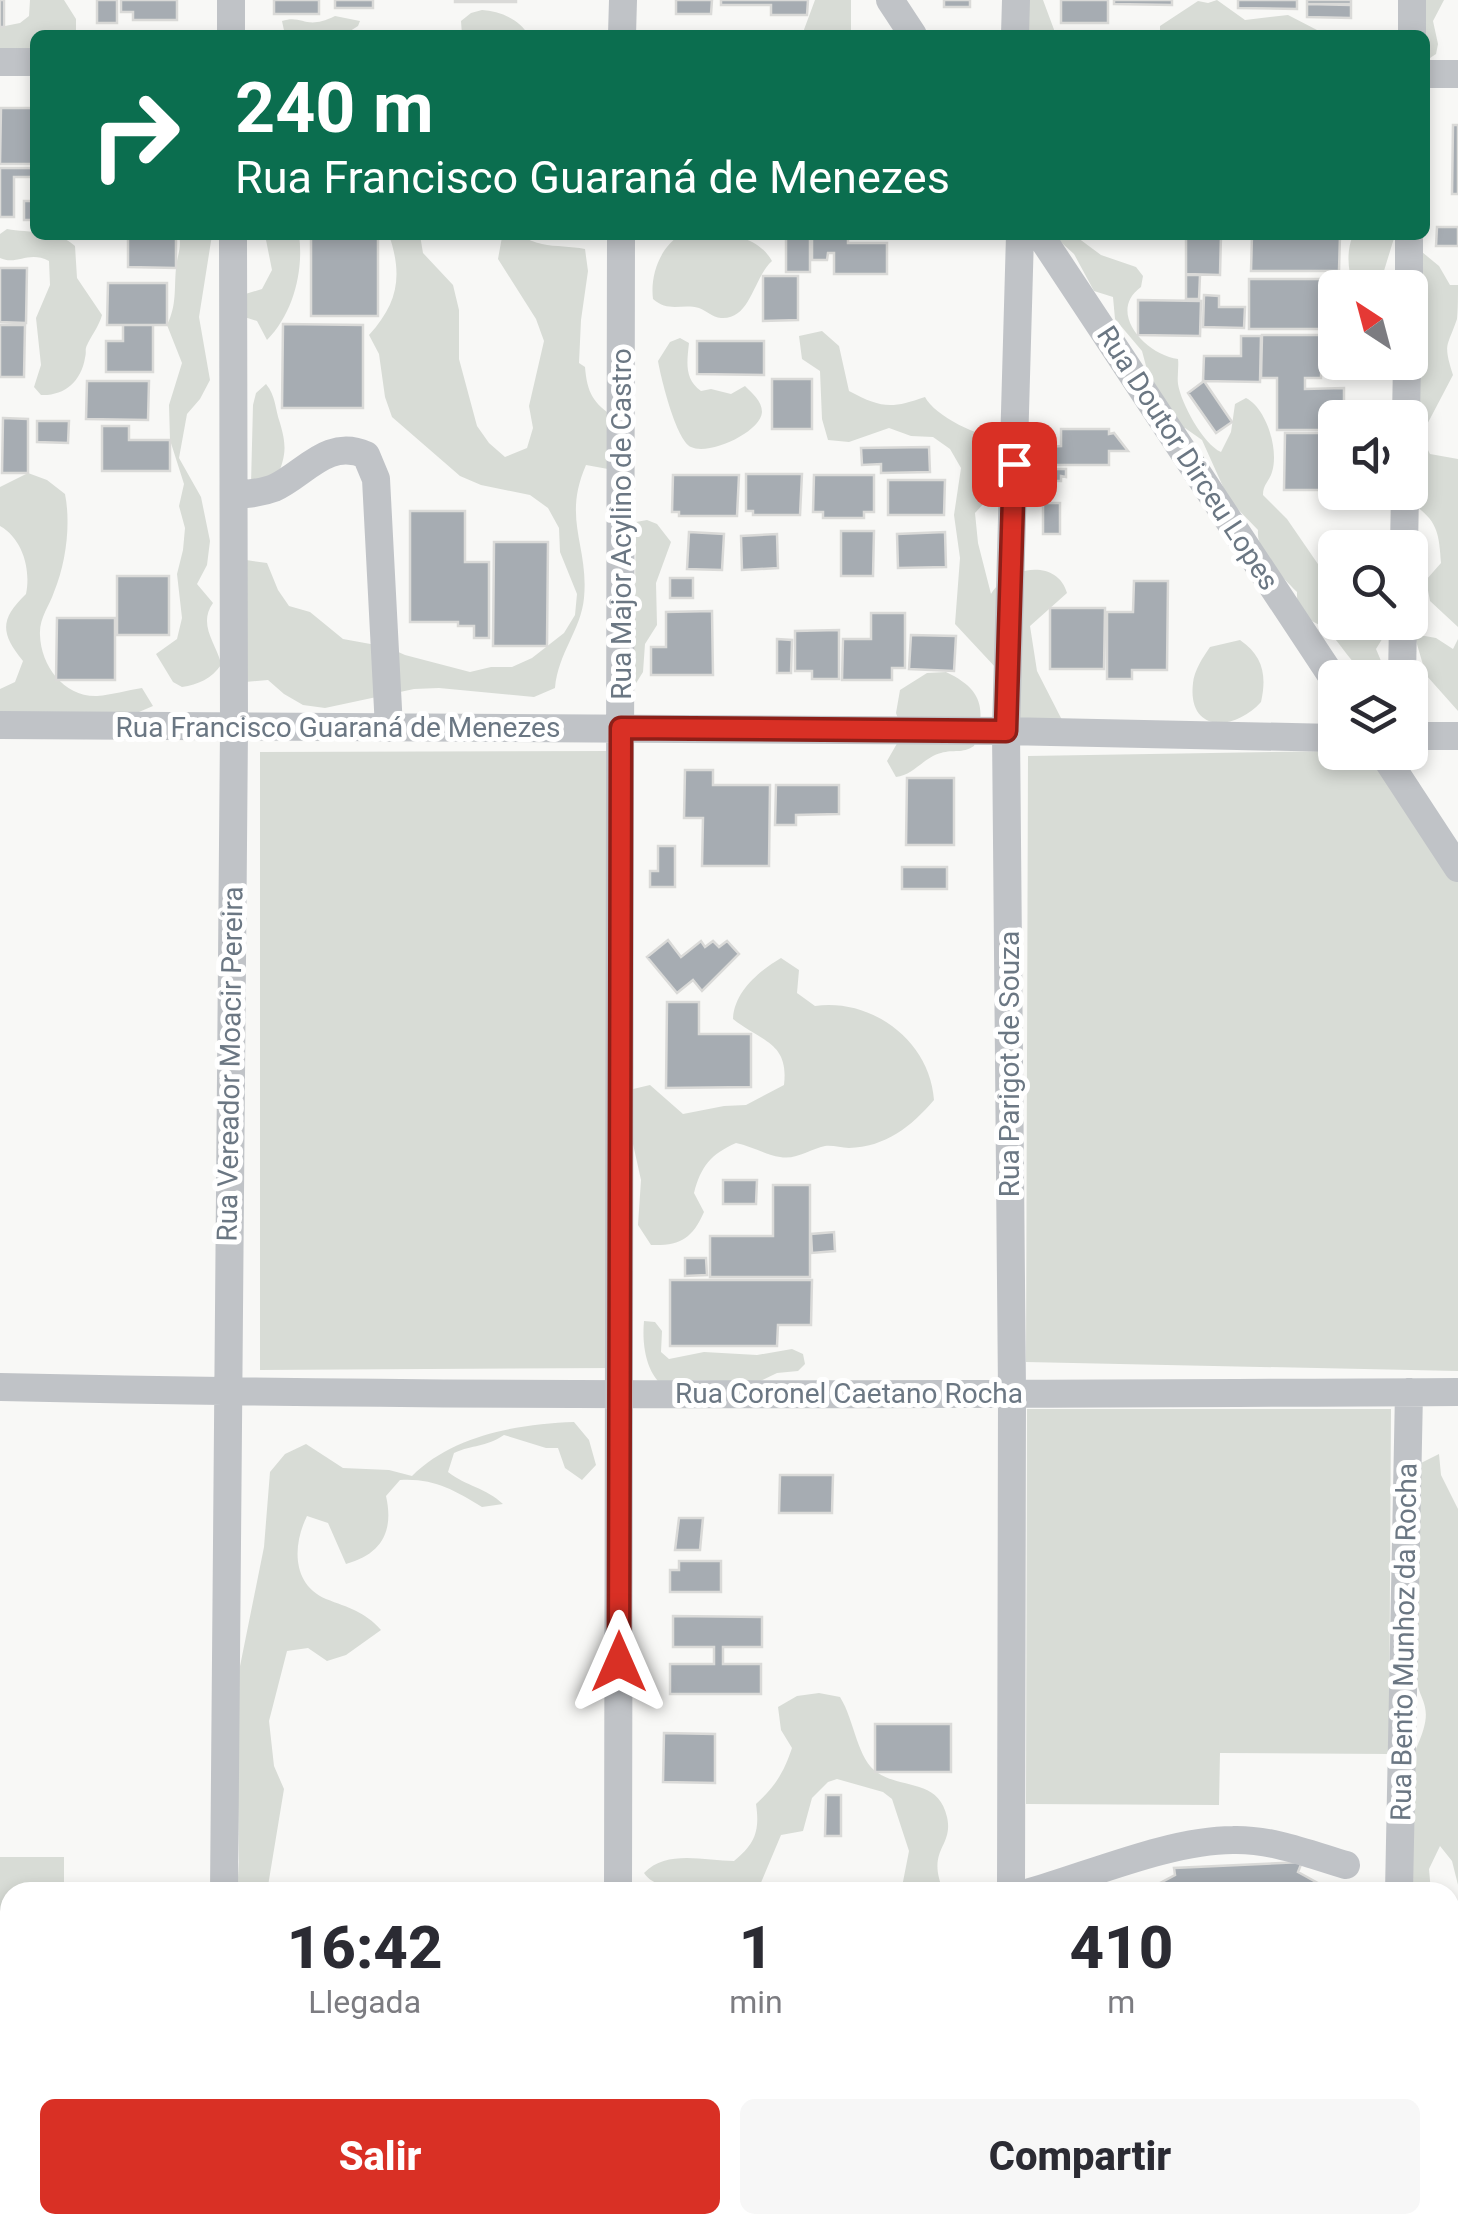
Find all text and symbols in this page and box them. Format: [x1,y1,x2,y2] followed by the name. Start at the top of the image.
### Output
[235,67,434,149] text: 240 m
[70,70,200,200] icon: right
[235,151,950,204] text: Rua Francisco Guaraná de Menezes
[1318,270,1428,380] north arrow
[1318,270,1428,770] map controls
[1090,320,1286,596] street label: Rua Doutor Dirceu Lopes
[605,348,638,700] street label: Rua Major Acylino de Castro
[1318,400,1428,510] button: sound
[972,422,1057,507] pin
[987,437,1042,492] icon: arrive
[1318,530,1428,640] button: search
[1318,660,1428,770] button: layers
[116,711,560,744] street label: Rua Francisco Guaraná de Menezes
[210,886,250,1242] street label: Rua Vereador Moacir Pereira
[993,931,1026,1197] street label: Rua Parigot de Souza
[675,1377,1023,1410] street label: Rua Coronel Caetano Rocha
[1384,1463,1424,1821] street label: Rua Bento Munhoz da Rocha
[567,1610,671,1714] position arrow
[287,1912,443,1983] text: 16:42
[739,1912,773,1983] text: 1
[1069,1912,1173,1983] text: 410
[308,1983,421,2021] text: Llegada
[729,1983,783,2021] text: min
[1107,1983,1135,2021] text: m
[40,2099,720,2214] button: Salir
[740,2099,1420,2214] button: Compartir

